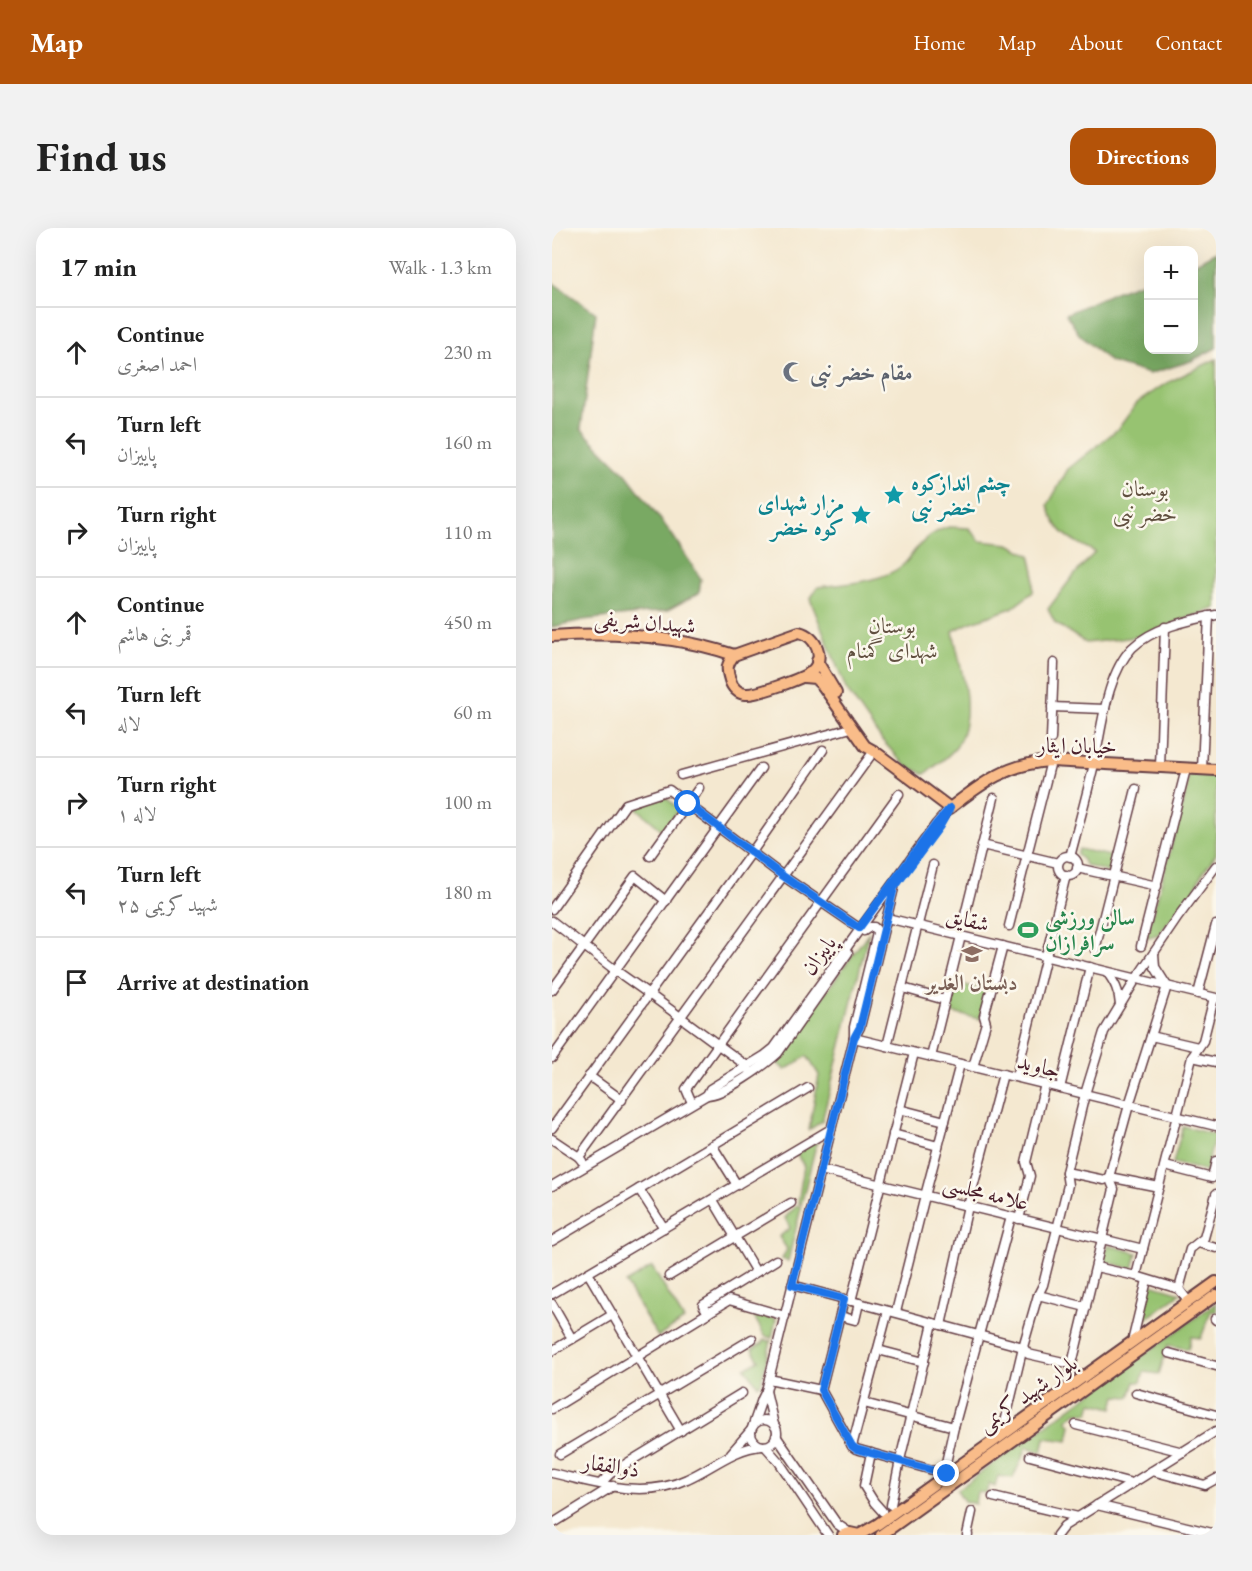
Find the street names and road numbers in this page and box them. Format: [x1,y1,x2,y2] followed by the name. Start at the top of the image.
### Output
[593,603,697,642] street label: شهیدان شریفی
[1035,730,1117,761] street label: خیابان ایثار
[943,900,992,939] street label: شقایق
[794,928,845,982] street label: پاییزان
[1014,1046,1063,1085] street label: جاوید
[940,1168,1032,1218] street label: علامه مجلسی
[972,1348,1083,1439] street label: بلوار شهید کریمی
[578,1446,642,1484] street label: ذوالفقار

